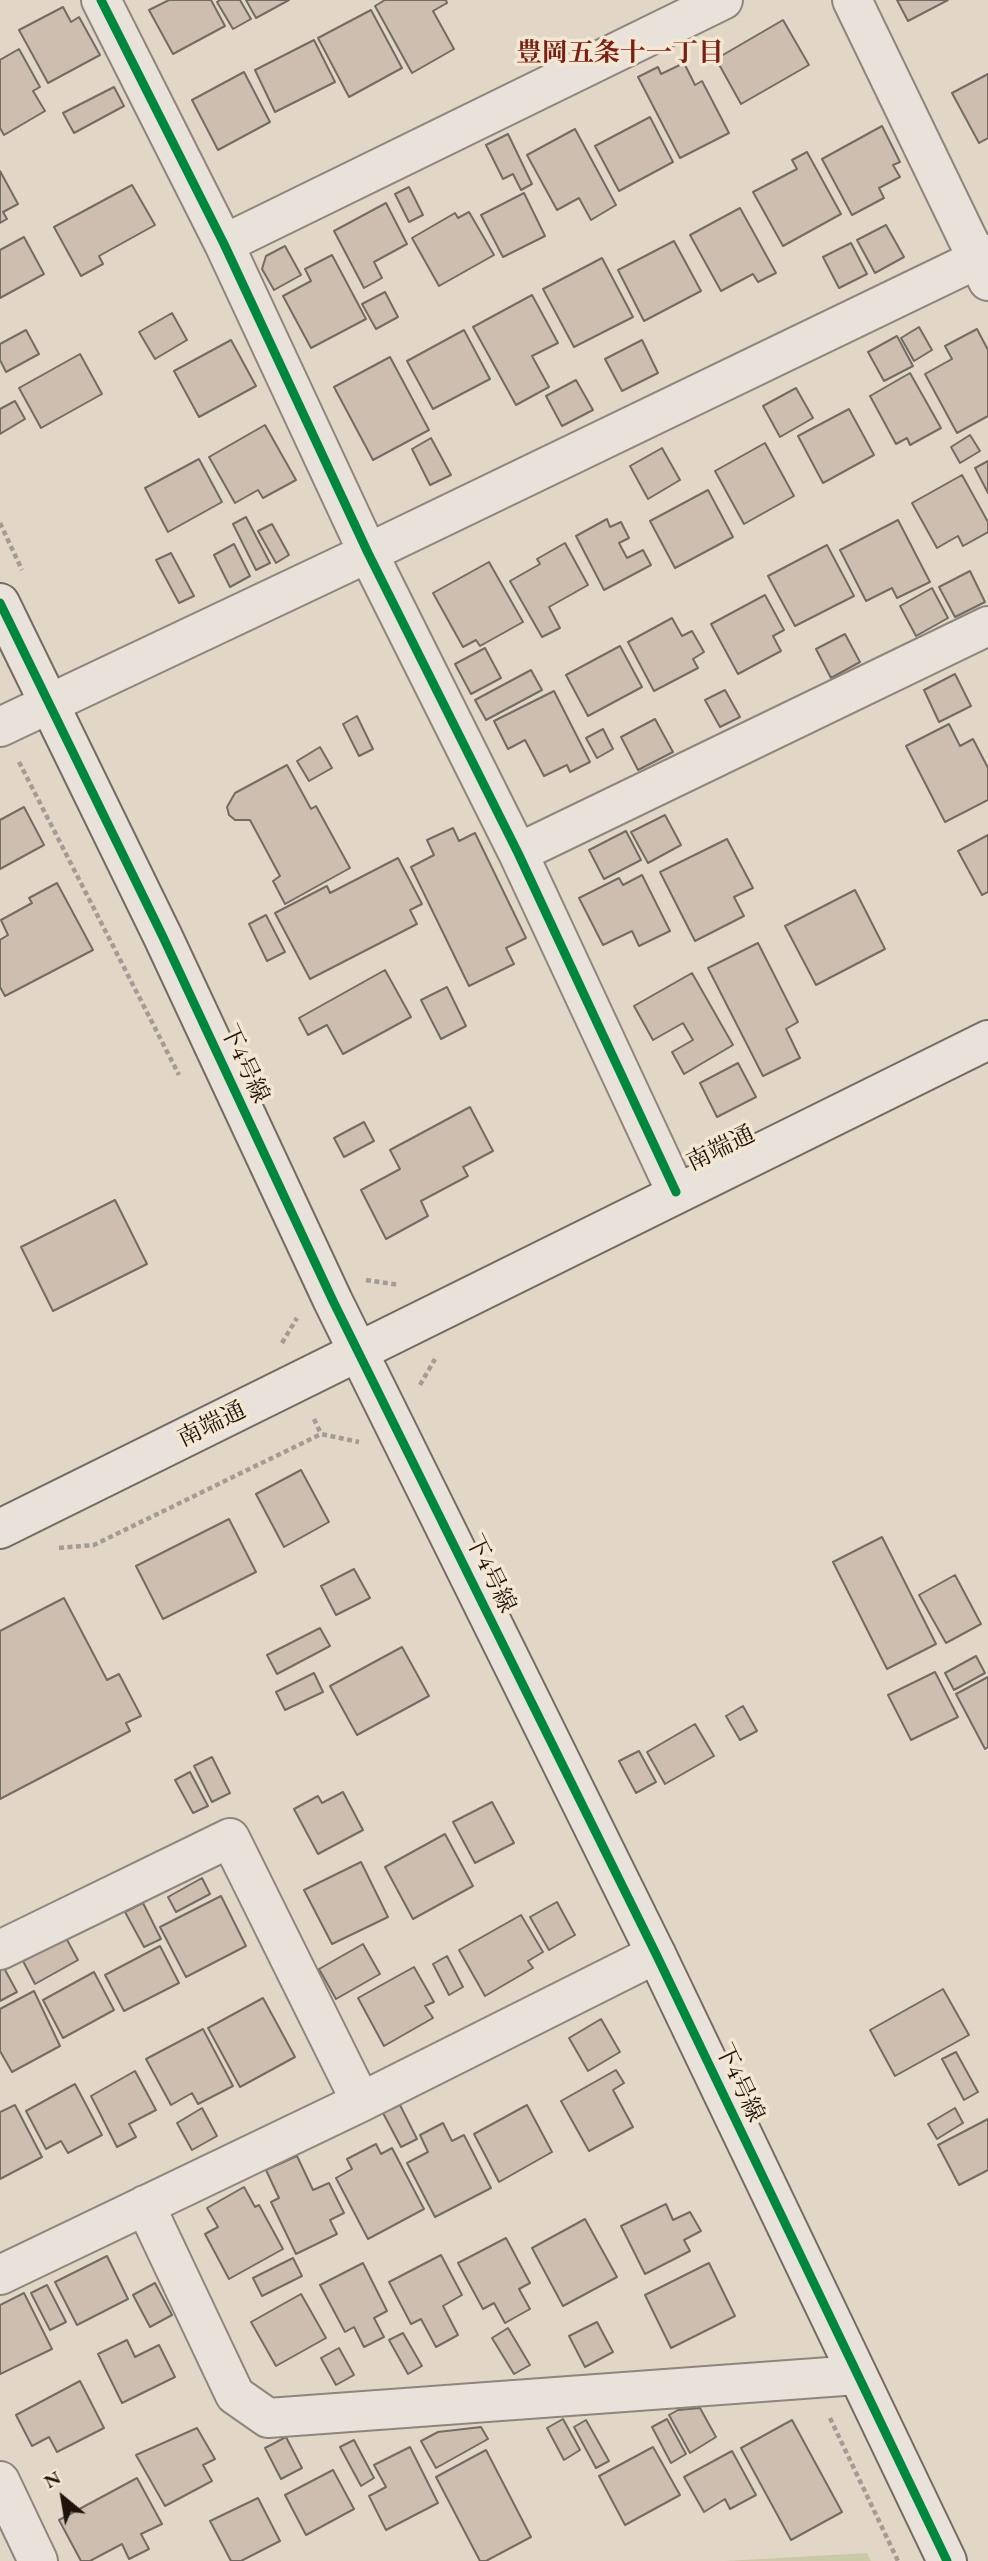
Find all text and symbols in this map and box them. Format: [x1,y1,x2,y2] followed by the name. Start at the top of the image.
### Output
[516,38,724,70] district label: 豊岡五条十一丁目
[213,1020,275,1108] street label: 下4号線
[682,1120,760,1178] street label: 南端通
[173,1396,251,1454] street label: 南端通
[459,1530,521,1618] street label: 下4号線
[708,2039,770,2127] street label: 下4号線
[28,2463,98,2533] north arrow
[39,2465,65,2494] text: N

